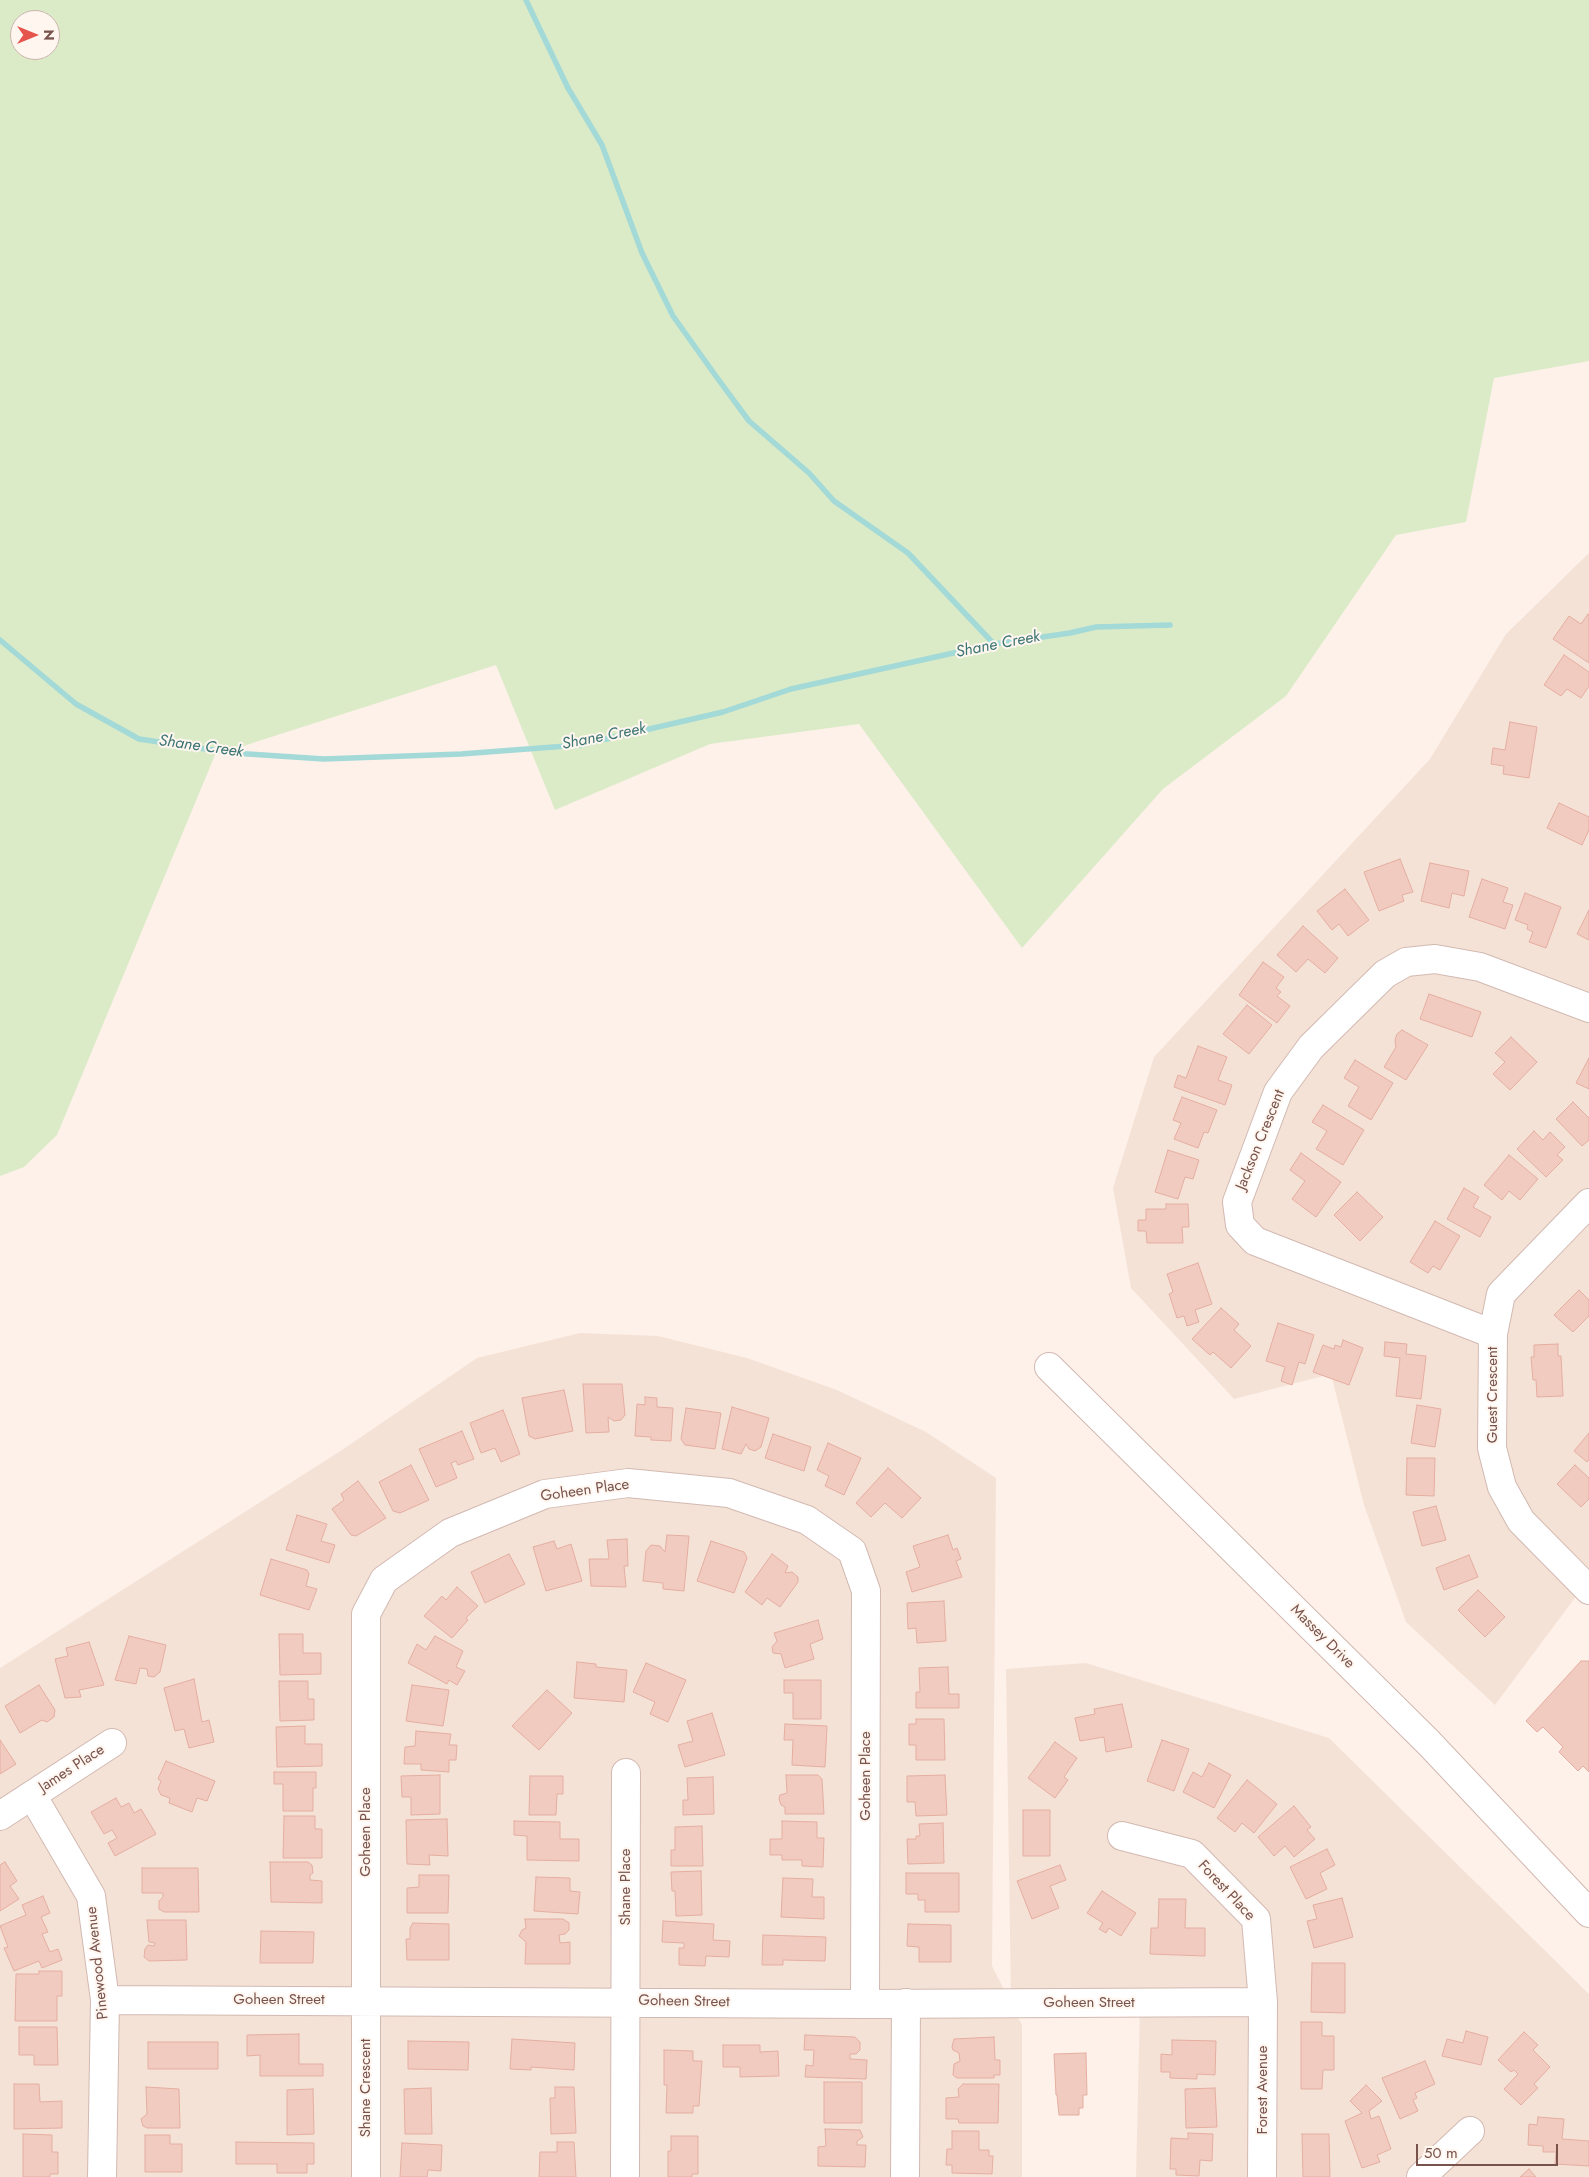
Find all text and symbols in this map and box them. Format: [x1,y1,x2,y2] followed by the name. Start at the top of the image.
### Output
[10,10,60,60] north arrow
[39,29,59,41] text: N
[954,627,1042,663] water label: Shane Creek
[560,719,648,755] water label: Shane Creek
[158,732,244,762] water label: Shane Creek
[1233,1087,1289,1193] street label: Jackson Crescent
[1484,1347,1502,1443] street label: Guest Crescent
[540,1476,630,1506] street label: Goheen Place
[1286,1601,1358,1673] street label: Massey Drive
[857,1731,875,1821] street label: Goheen Place
[36,1741,108,1797] street label: James Place
[357,1787,375,1877] street label: Goheen Place
[617,1848,635,1926] street label: Shane Place
[1194,1857,1258,1925] street label: Forest Place
[83,1906,113,2020] street label: Pinewood Avenue
[233,1991,325,2009] street label: Goheen Street
[638,1992,730,2012] street label: Goheen Street
[1043,1994,1135,2012] street label: Goheen Street
[357,2039,375,2137] street label: Shane Crescent
[1254,2046,1272,2134] street label: Forest Avenue
[1419,2134,1562,2166] scale bar
[1424,2142,1458,2164] text: 50 m

